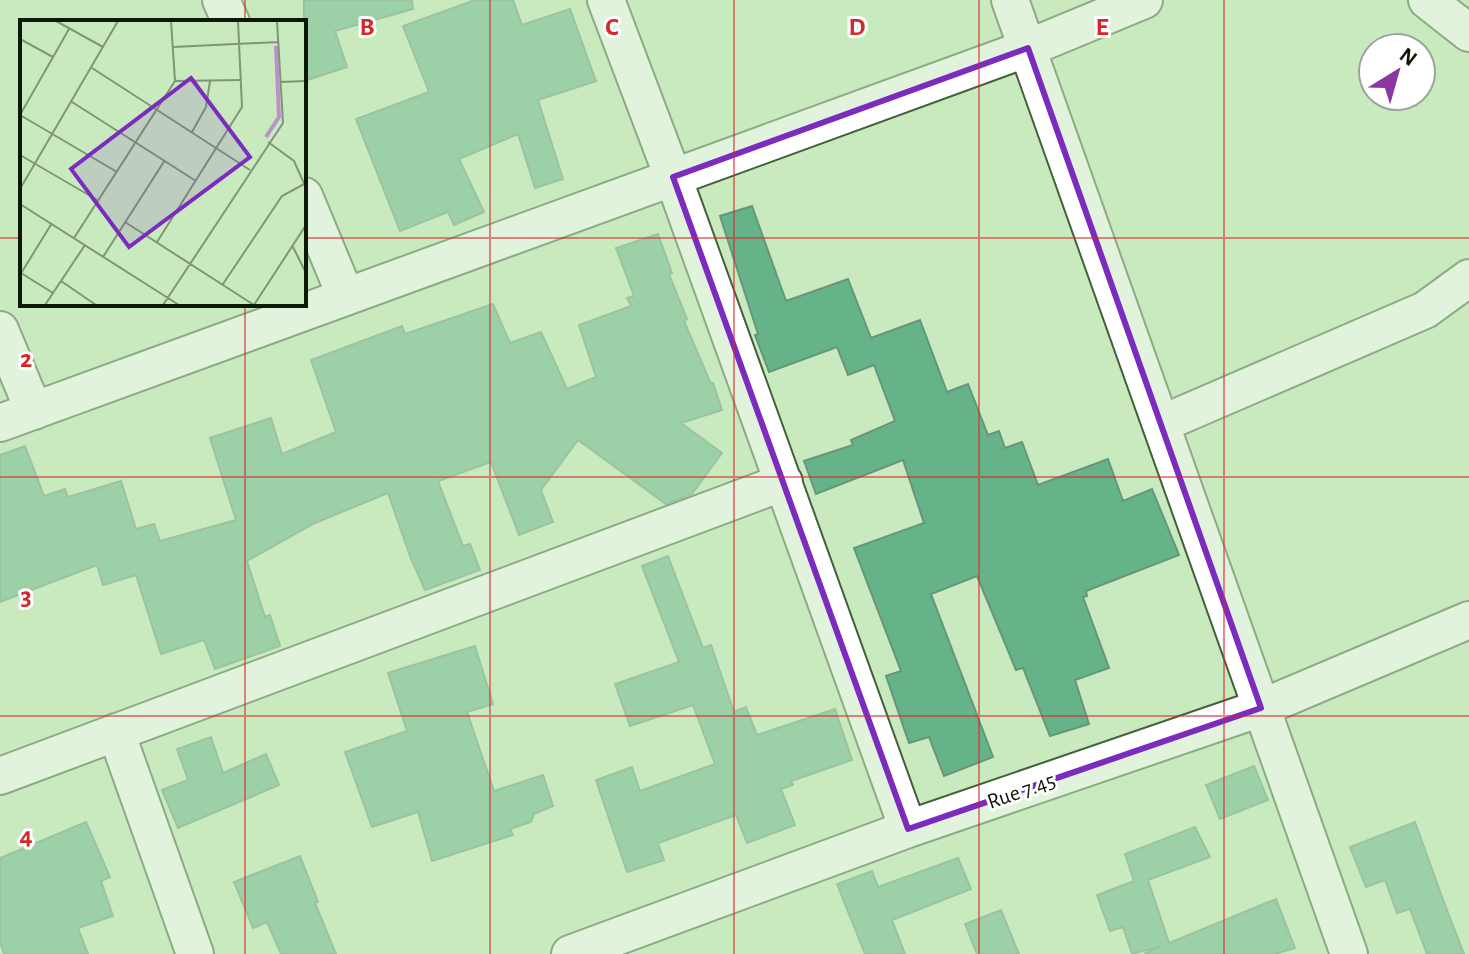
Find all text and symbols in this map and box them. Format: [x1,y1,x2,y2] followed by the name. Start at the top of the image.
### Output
[359,14,375,40] text: B
[605,14,619,40] text: C
[848,14,866,40] text: D
[1095,14,1109,40] text: E
[20,20,306,306] inset map
[1357,32,1437,112] north arrow
[1396,43,1421,70] text: N
[20,346,32,372] text: 2
[20,584,32,610] text: 3
[984,769,1058,813] street label: Rue 7.45
[19,823,33,849] text: 4

